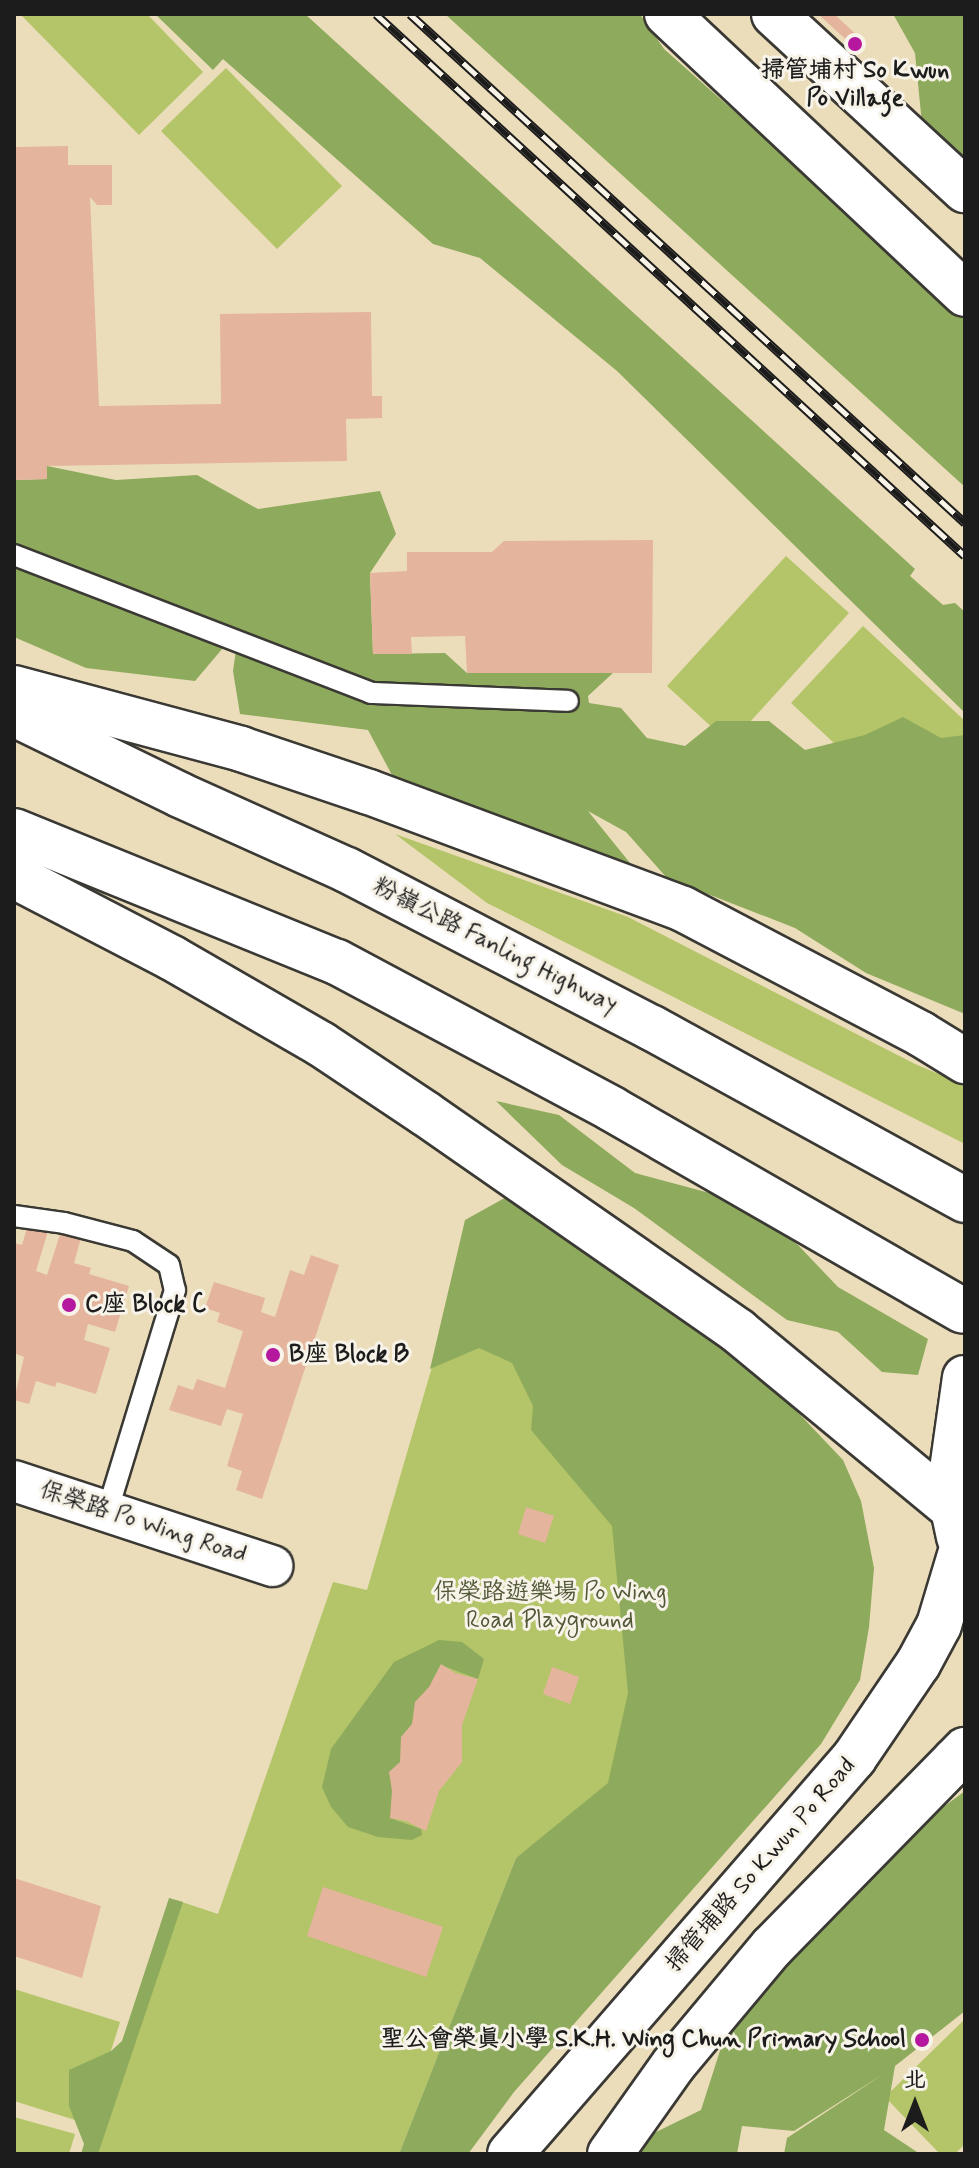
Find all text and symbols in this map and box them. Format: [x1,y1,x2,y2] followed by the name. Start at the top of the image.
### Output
[846,35,864,53] marker: 掃管埔村 So Kwun Po Village
[757,57,953,113] place label: 掃管埔村 So Kwun Po Village
[369,872,621,1020] street label: 粉嶺公路 Fanling Highway
[85,1291,209,1319] place label: C座 Block C
[60,1296,78,1314] marker: C座 Block C
[289,1341,409,1369] place label: B座 Block B
[264,1346,282,1364] marker: B座 Block B
[37,1476,249,1570] street label: 保榮路 Po Wing Road
[434,1579,666,1635] park label: 保榮路遊樂場 Po Wing Road Playground
[659,1751,863,1979] street label: 掃管埔路 So Kwun Po Road
[381,2026,906,2054] place label: 聖公會榮真小學 S.K.H. Wing Chun Primary School
[913,2031,931,2049] marker: 聖公會榮真小學 S.K.H. Wing Chun Primary School
[875,2064,955,2144] north arrow
[904,2066,926,2094] text: 北

